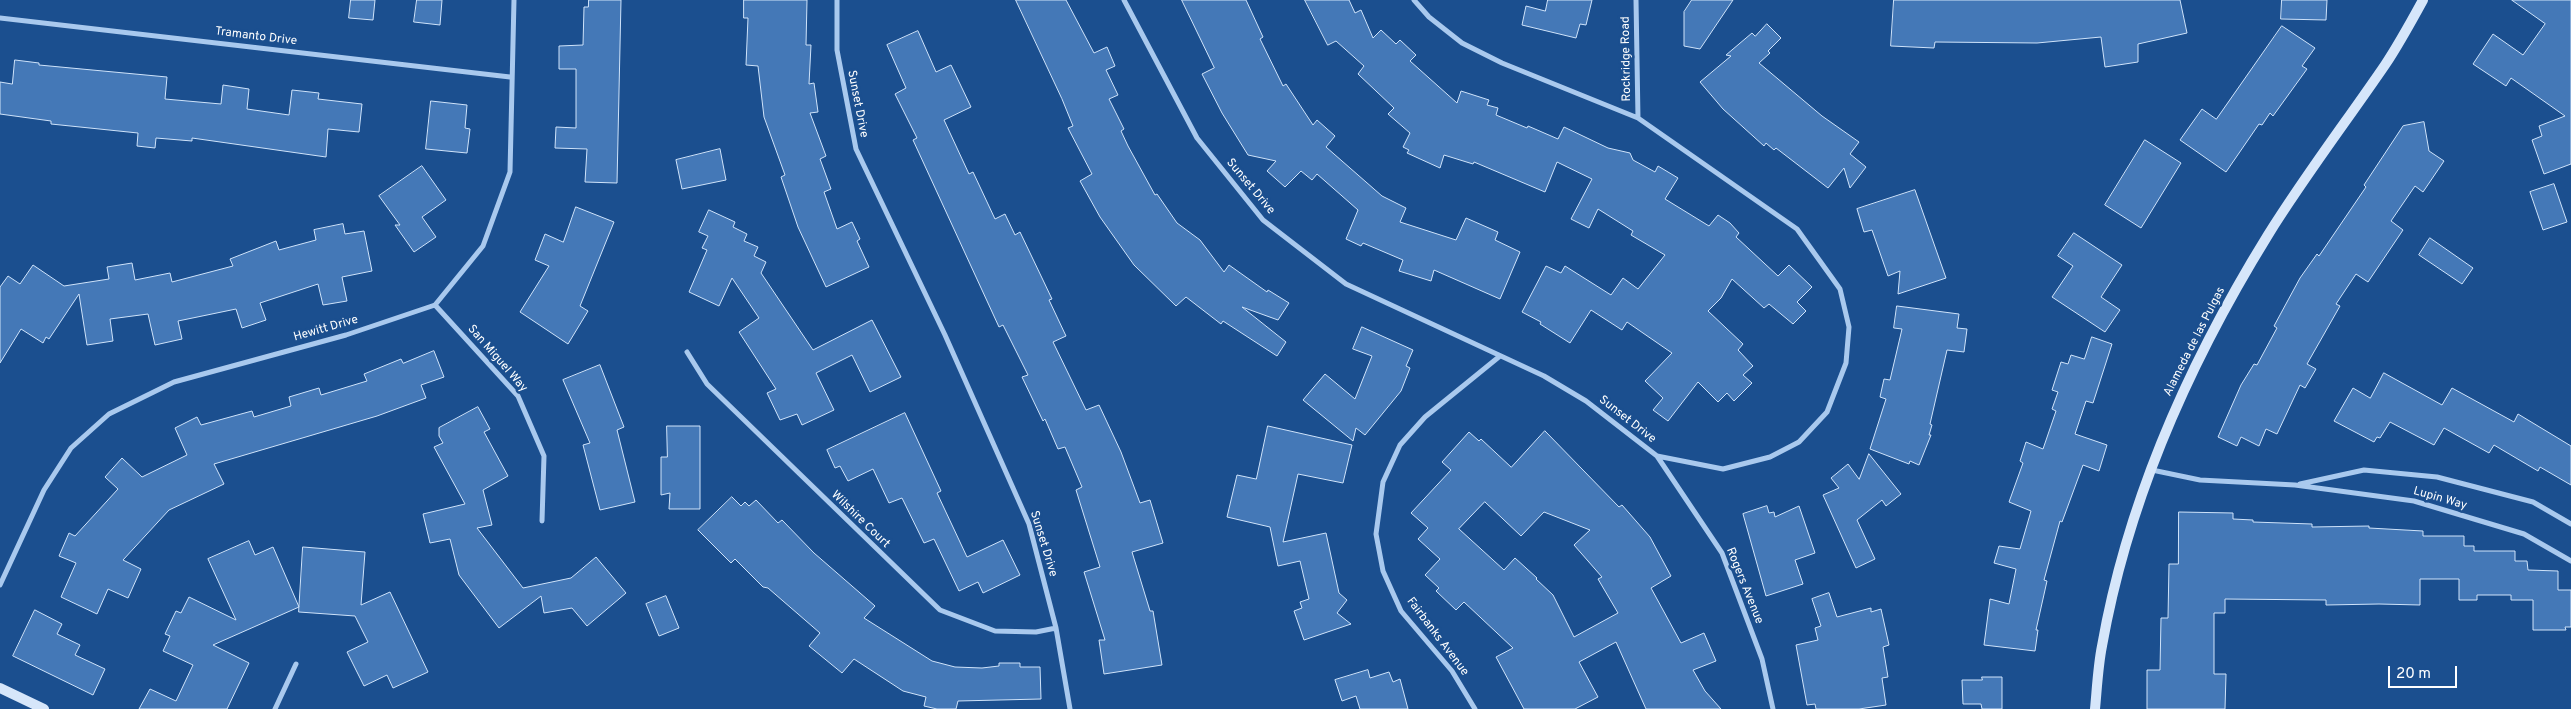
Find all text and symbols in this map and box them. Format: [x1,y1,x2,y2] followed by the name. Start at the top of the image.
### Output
[1619,16,1635,102] street label: Rockridge Road
[214,25,298,49] street label: Tramanto Drive
[843,69,871,139] street label: Sunset Drive
[1222,156,1278,218] street label: Sunset Drive
[2161,285,2229,399] street label: Alameda de las Pulgas
[292,313,360,345] street label: Hewitt Drive
[464,322,530,396] street label: San Miguel Way
[1596,393,1658,447] street label: Sunset Drive
[2411,484,2469,514] street label: Lupin Way
[828,488,892,552] street label: Wilshire Court
[1026,509,1060,579] street label: Sunset Drive
[1722,546,1766,626] street label: Rogers Avenue
[1403,595,1471,679] street label: Fairbanks Avenue
[2391,656,2460,688] scale bar
[2396,665,2431,684] text: 20 m

